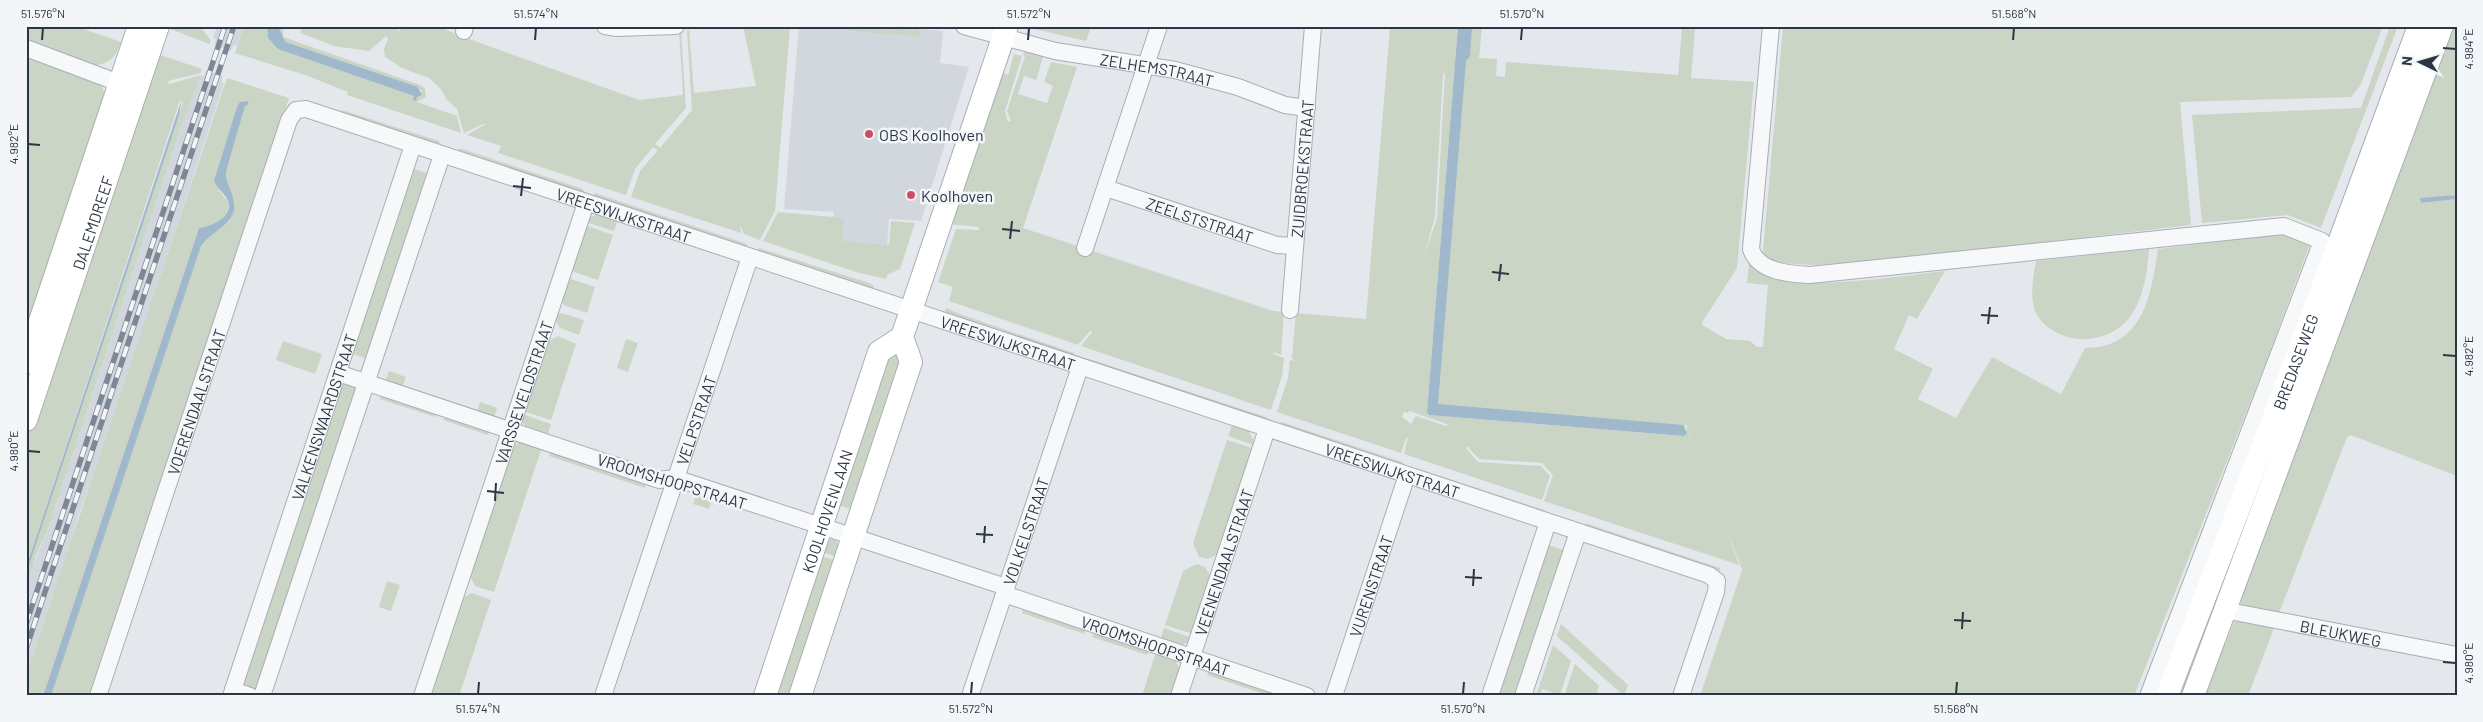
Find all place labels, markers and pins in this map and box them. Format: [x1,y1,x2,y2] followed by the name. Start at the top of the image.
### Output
[879,125,984,144] place label: OBS Koolhoven
[863,128,875,140] marker: OBS Koolhoven
[921,186,993,205] place label: Koolhoven
[905,189,917,201] marker: Koolhoven

